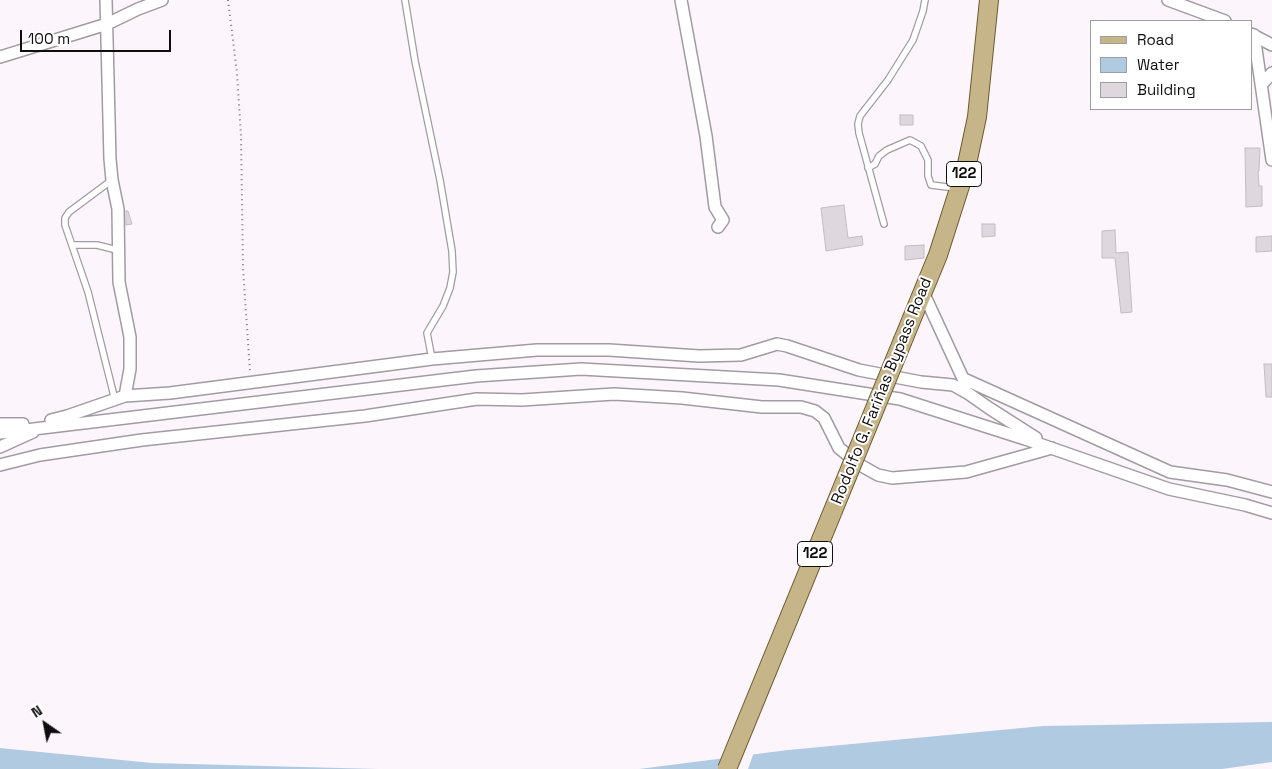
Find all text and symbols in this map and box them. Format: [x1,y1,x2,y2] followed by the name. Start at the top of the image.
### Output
[22,20,174,52] scale bar
[1090,20,1252,110] legend
[28,29,70,48] text: 100 m
[1137,30,1174,49] text: Road
[1137,55,1179,74] text: Water
[1137,80,1196,99] text: Building
[946,162,982,186] road number: 122
[828,275,936,507] street label: Rodolfo G. Fariñas Bypass Road
[798,542,832,566] road number: 122
[20,699,70,749] north arrow
[28,701,46,722] text: N

